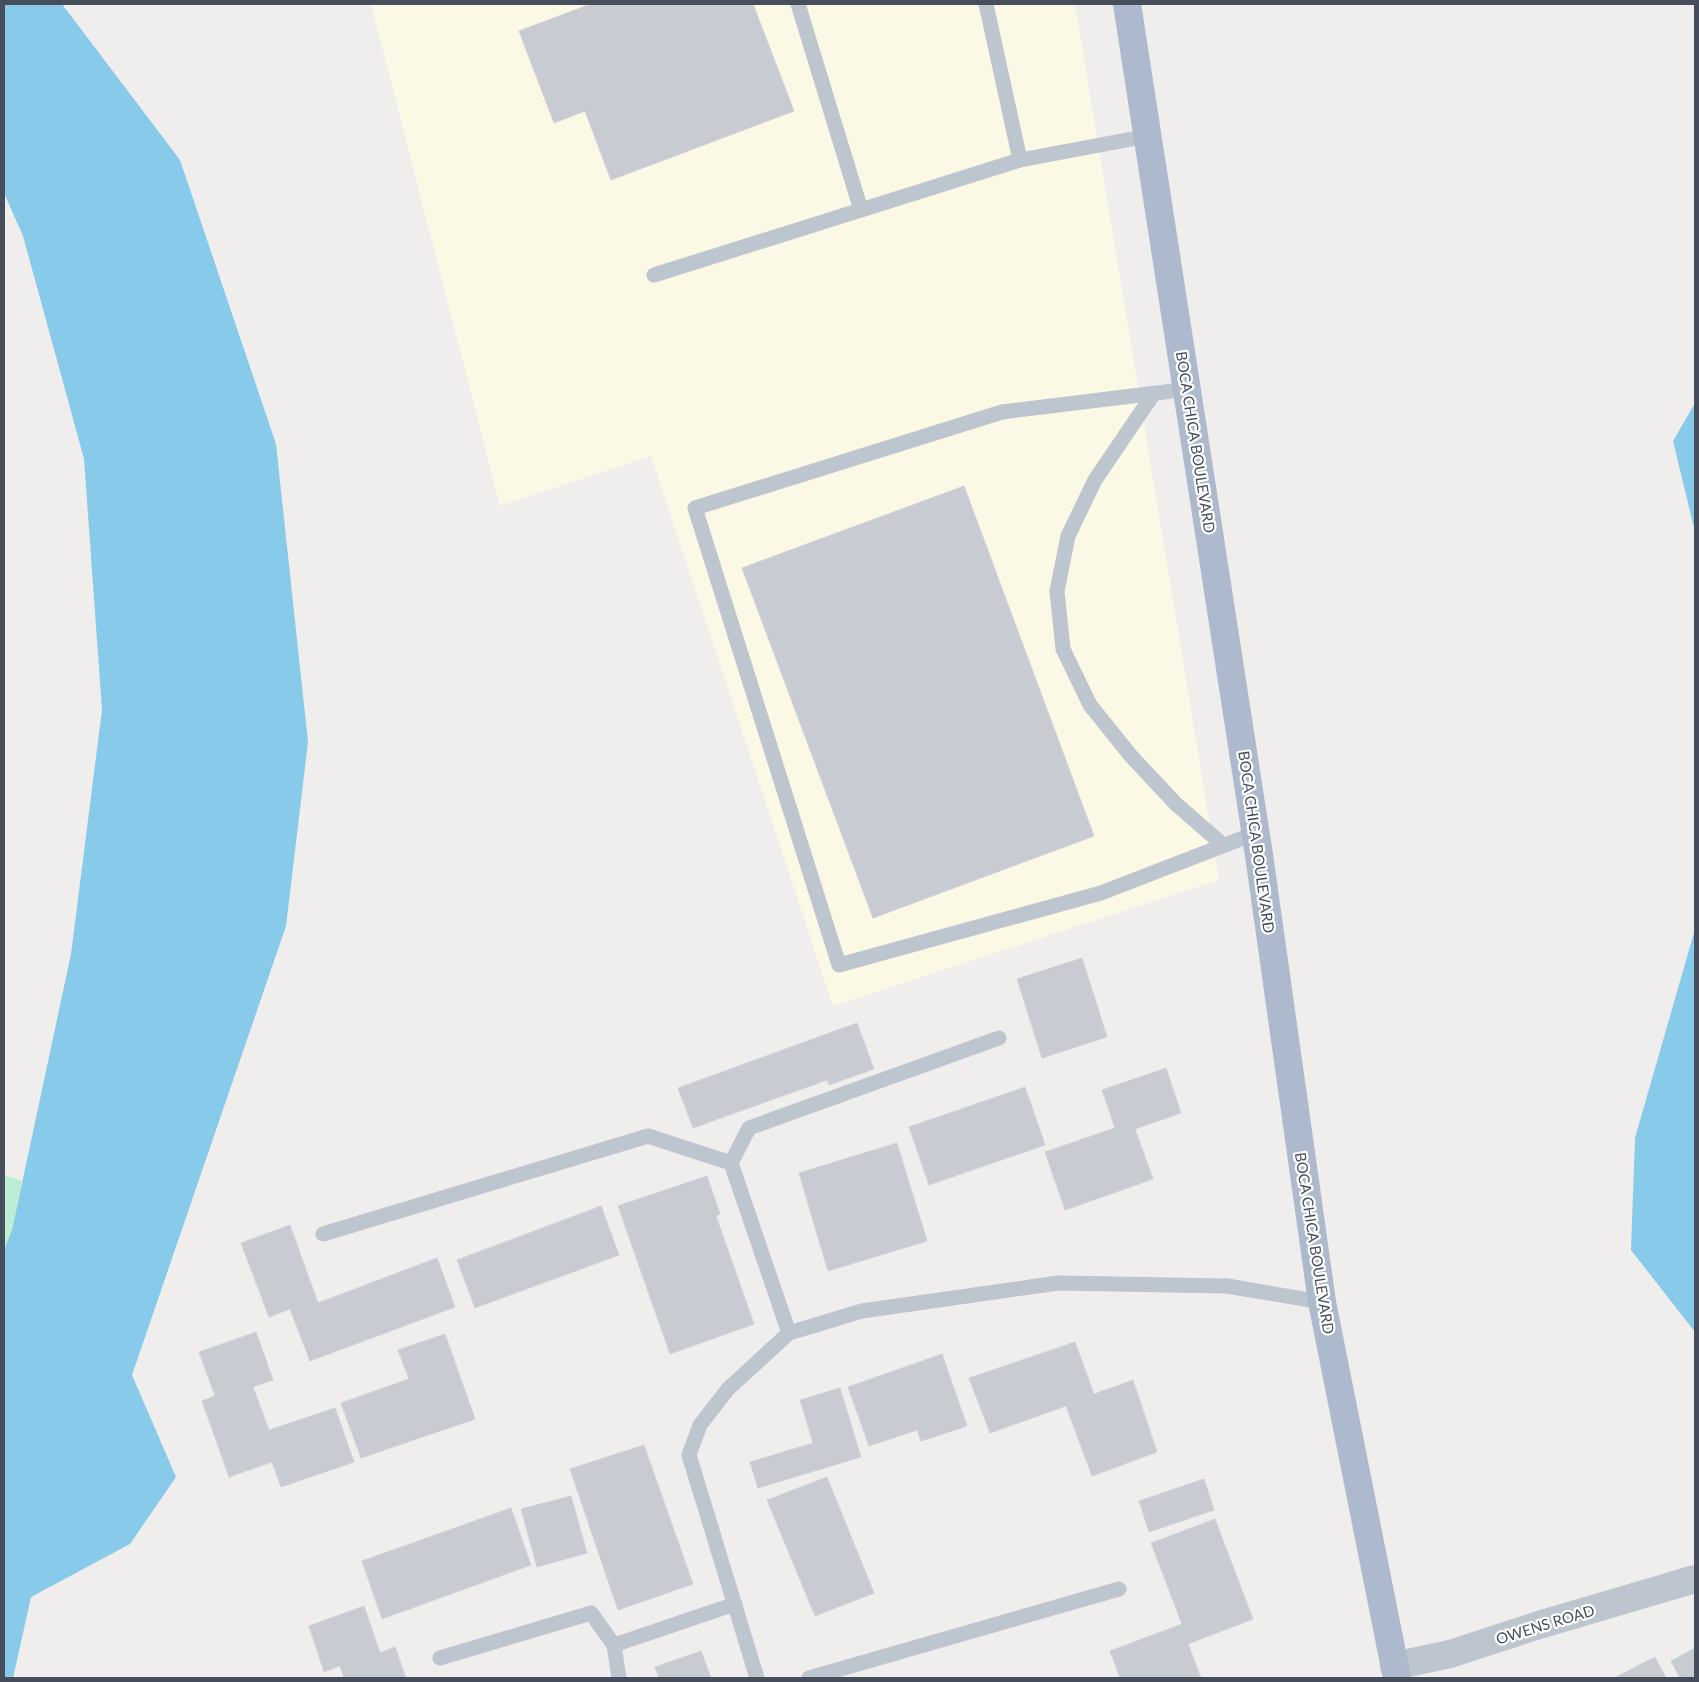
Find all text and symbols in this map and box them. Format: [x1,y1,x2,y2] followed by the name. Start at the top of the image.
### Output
[1173,350,1219,534] street label: BOCA CHICA BOULEVARD
[1235,750,1279,934] street label: BOCA CHICA BOULEVARD
[1292,1151,1338,1335] street label: BOCA CHICA BOULEVARD
[1494,1600,1596,1648] street label: OWENS ROAD

